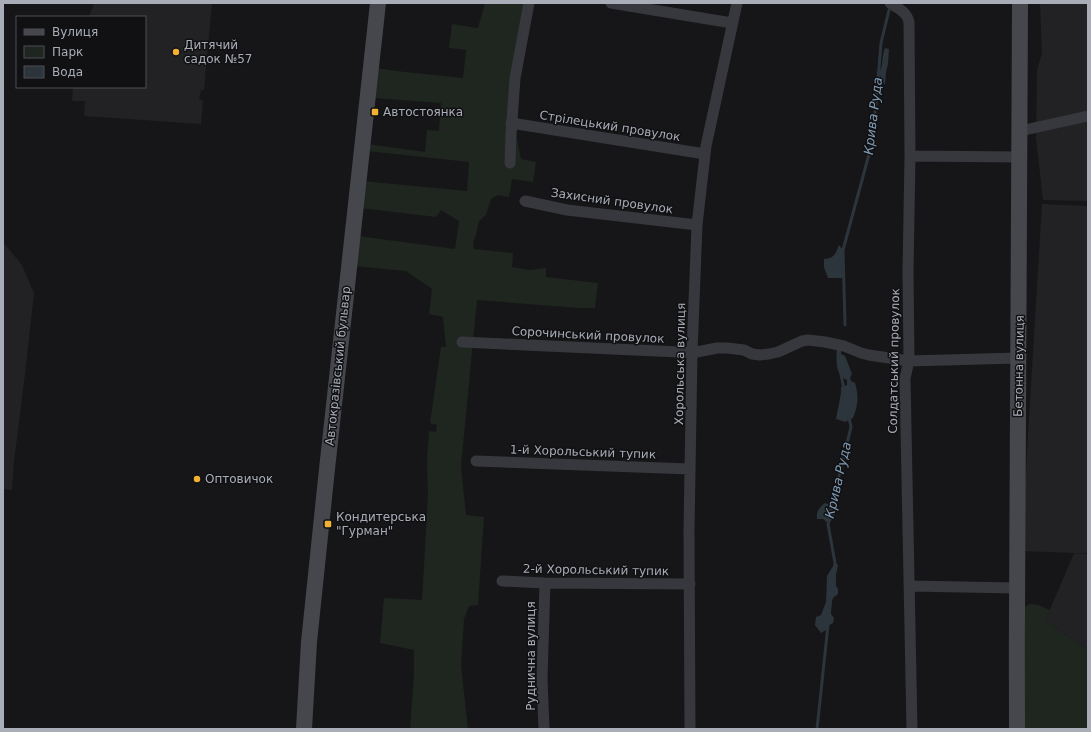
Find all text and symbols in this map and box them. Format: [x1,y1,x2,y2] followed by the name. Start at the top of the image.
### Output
[16,16,146,88] legend
[52,25,98,39] text: Вулиця
[184,38,252,66] place label: Дитячий садок №57
[52,45,83,59] text: Парк
[171,47,181,57] marker: Дитячий садок №57
[52,65,83,79] text: Вода
[861,76,885,156] water label: Крива Руда
[383,105,463,119] place label: Автостоянка
[370,107,380,117] marker: Автостоянка
[539,108,681,144] street label: Стрілецький провулок
[550,186,674,216] street label: Захисний провулок
[323,286,353,446] street label: Автокразівський бульвар
[886,288,902,434] street label: Солдатський провулок
[672,303,688,425] street label: Хорольська вулиця
[1011,315,1027,417] street label: Бетонна вулиця
[511,324,665,346] street label: Сорочинський провулок
[822,440,854,520] water label: Крива Руда
[510,442,656,462] street label: 1-й Хорольський тупик
[205,472,273,486] place label: Оптовичок
[192,474,202,484] marker: Оптовичок
[336,510,426,538] place label: Кондитерська "Гурман"
[323,519,333,529] marker: Кондитерська "Гурман"
[523,562,669,578] street label: 2-й Хорольський тупик
[524,601,538,711] street label: Руднична вулиця

